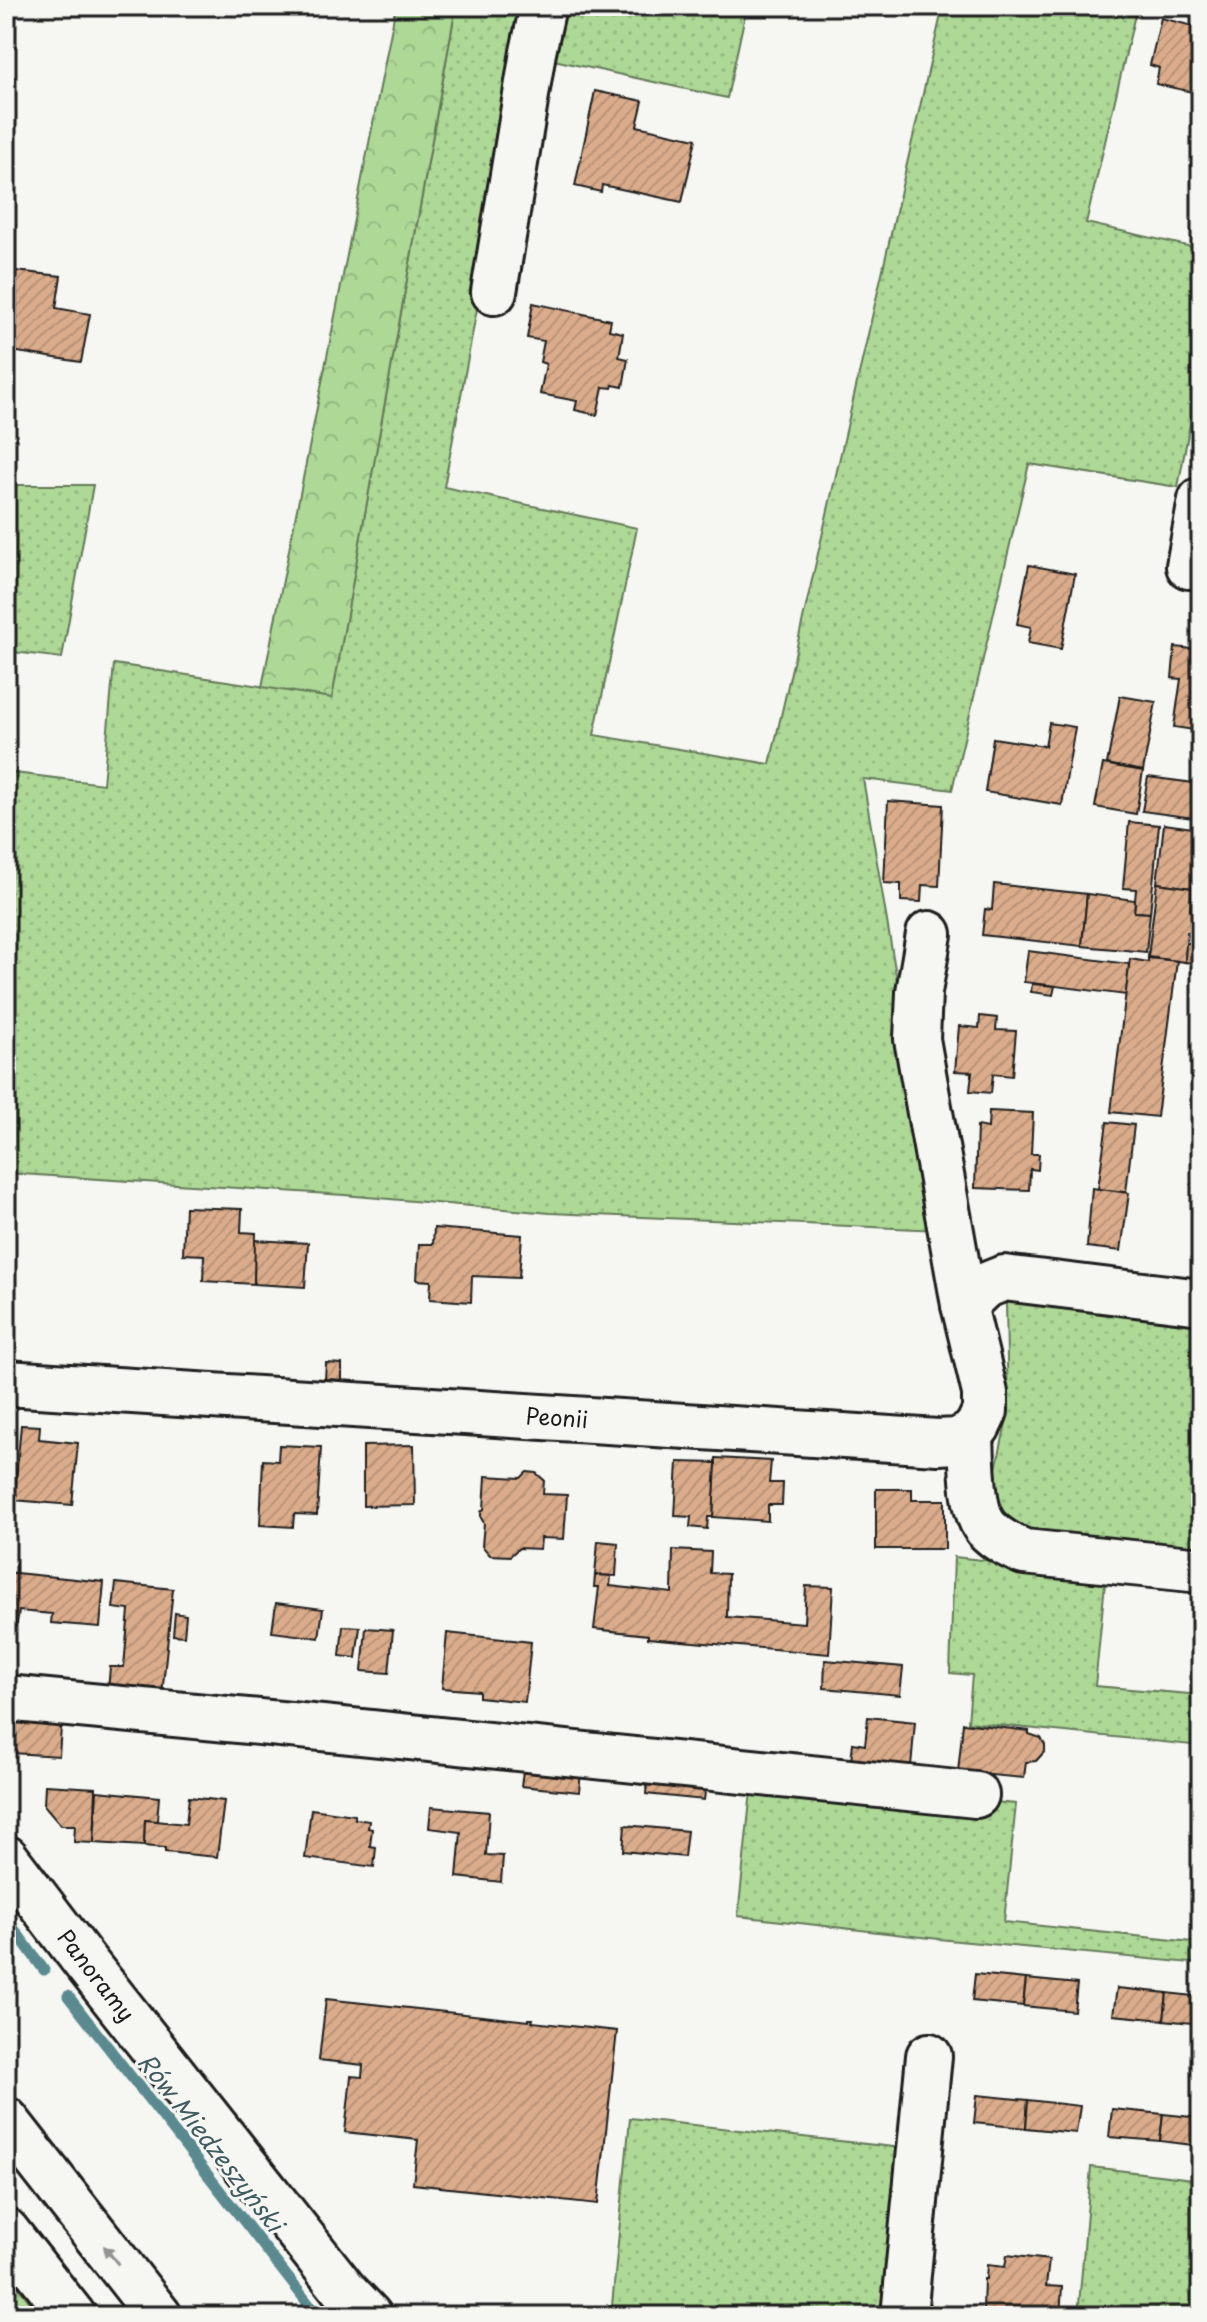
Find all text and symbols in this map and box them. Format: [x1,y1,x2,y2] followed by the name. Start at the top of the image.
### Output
[525,1398,589,1435] street label: Peonii
[51,1922,144,2028] street label: Panoramy
[130,2045,295,2241] water label: Rów Miedzeszyński
[104,2245,120,2265] one-way arrow

